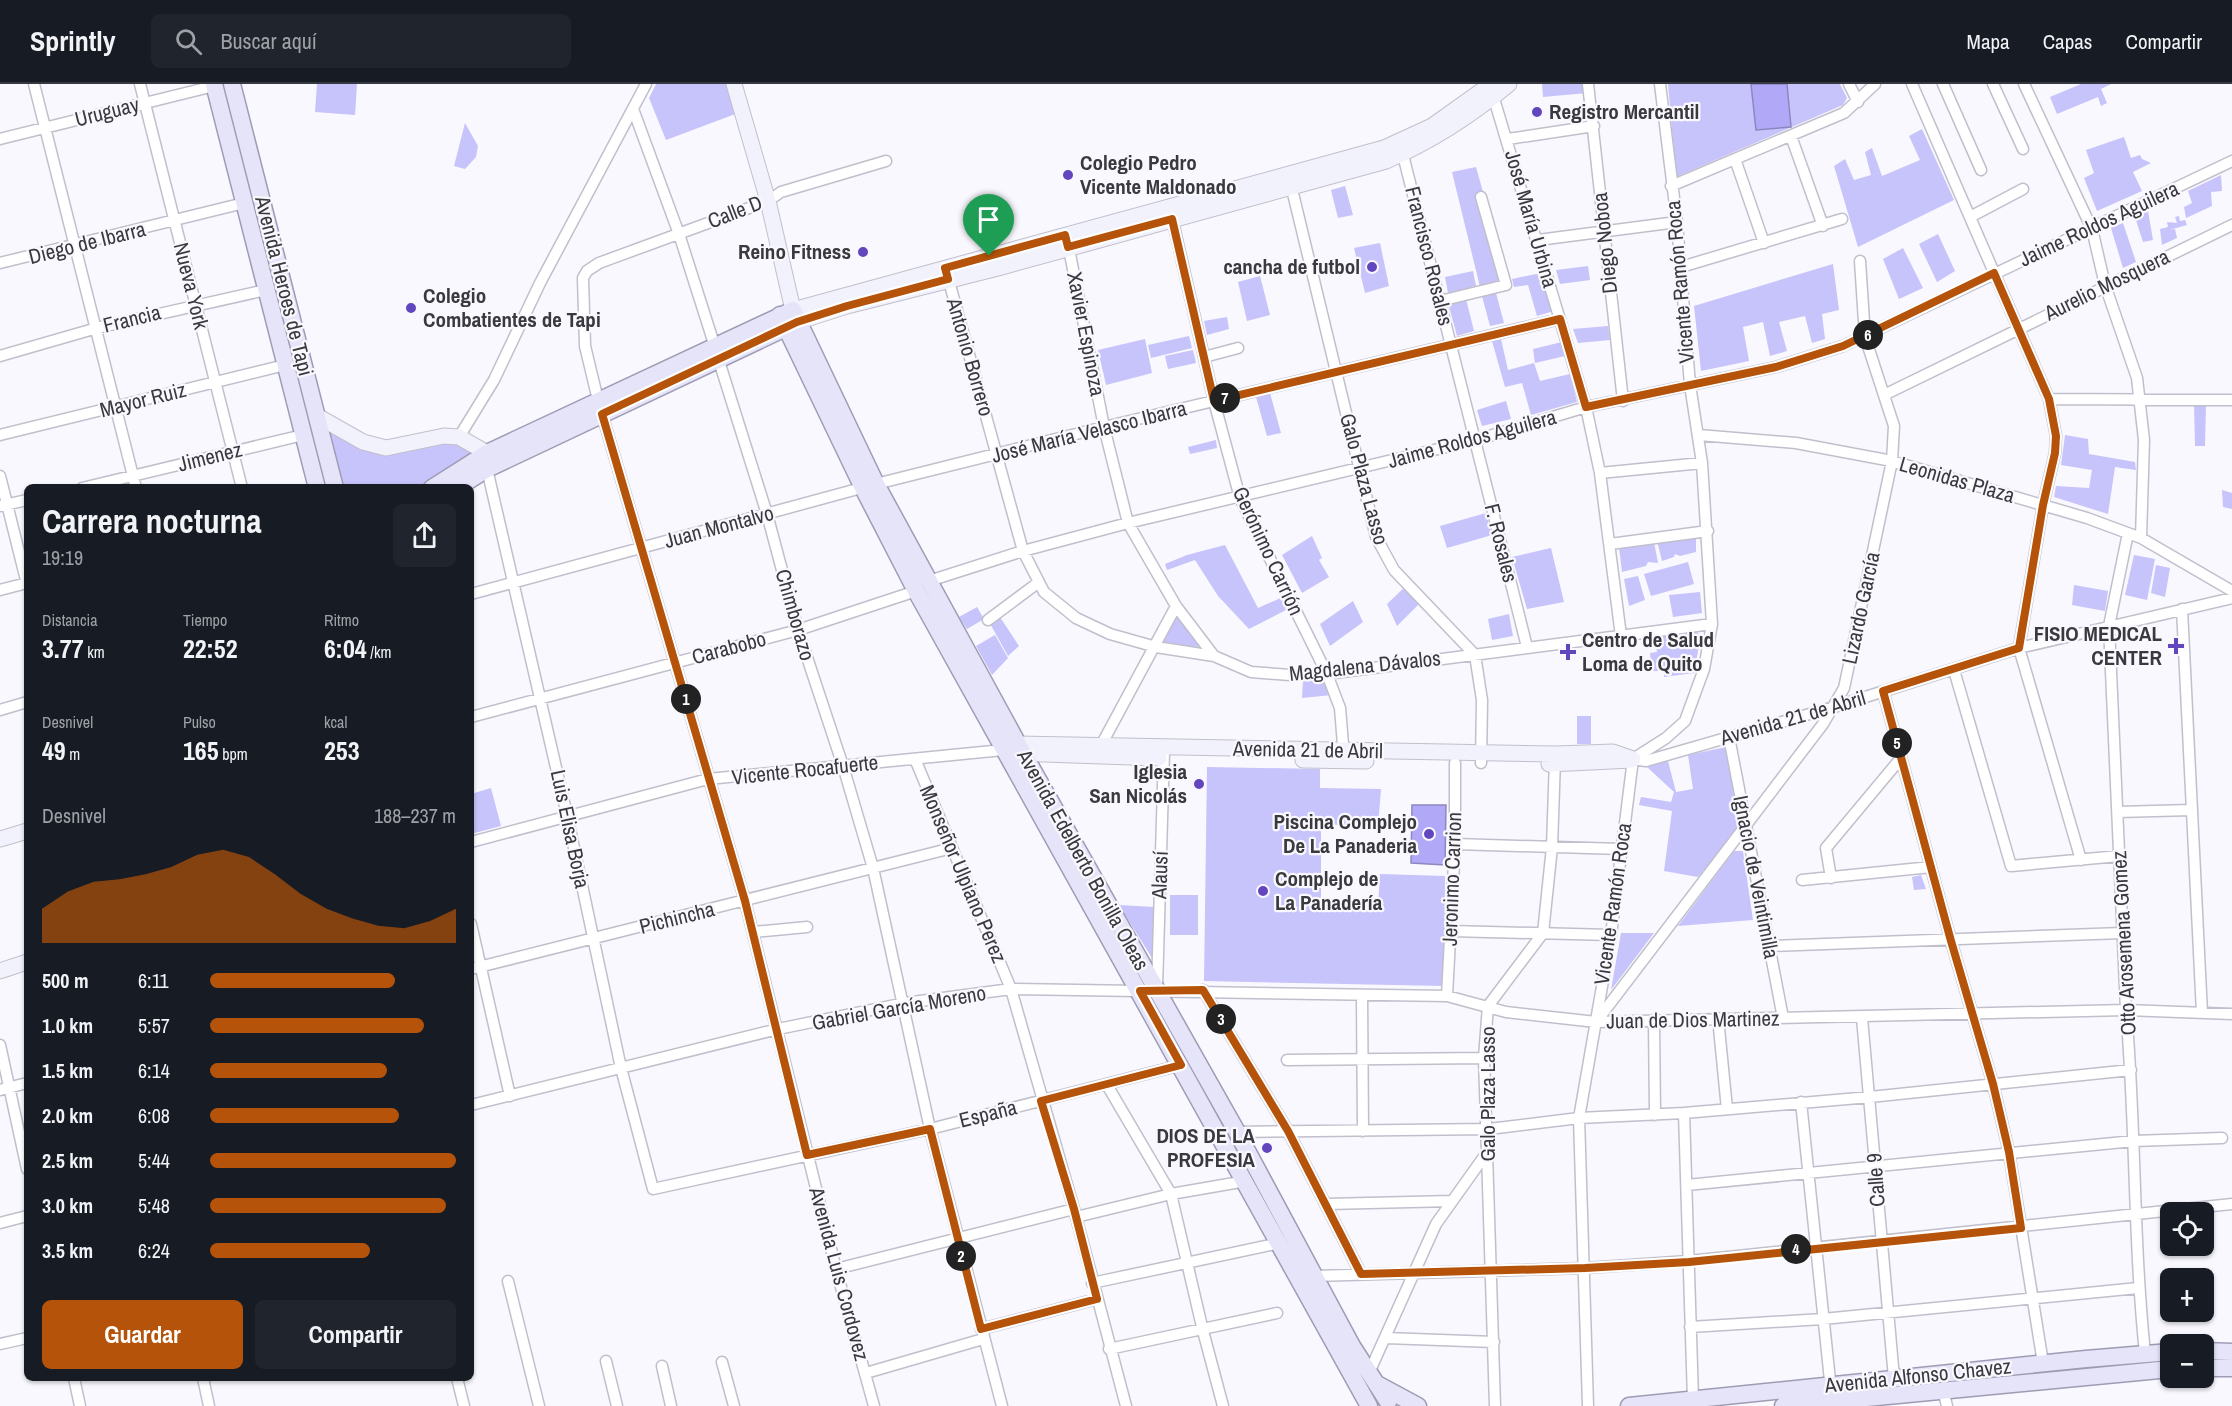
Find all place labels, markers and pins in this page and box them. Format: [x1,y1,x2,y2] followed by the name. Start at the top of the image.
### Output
[1549,97,1699,126] place label: Registro Mercantil
[1530,105,1544,119] marker: Registro Mercantil
[1080,148,1237,201] place label: Colegio Pedro Vicente Maldonado
[1061,168,1075,182] marker: Colegio Pedro Vicente Maldonado
[963,194,1014,256] pin
[738,237,851,266] place label: Reino Fitness
[856,245,870,259] marker: Reino Fitness
[1223,252,1360,281] place label: cancha de futbol
[1365,260,1379,274] marker: cancha de futbol
[423,281,601,334] place label: Colegio Combatientes de Tapi
[404,301,418,315] marker: Colegio Combatientes de Tapi
[1853,320,1883,350] pin: 6
[1210,383,1240,413] pin: 7
[2034,619,2163,672] place label: FISIO MEDICAL CENTER
[1582,625,1714,678] place label: Centro de Salud Loma de Quito
[2167,637,2185,655] marker: FISIO MEDICAL CENTER
[1559,643,1577,661] marker: Centro de Salud Loma de Quito
[671,684,701,714] pin: 1
[1882,728,1912,758] pin: 5
[1089,757,1187,810] place label: Iglesia San Nicolás
[1192,777,1206,791] marker: Iglesia San Nicolás
[1273,807,1417,860] place label: Piscina Complejo De La Panaderia
[1422,827,1436,841] marker: Piscina Complejo De La Panaderia
[1275,864,1383,917] place label: Complejo de La Panadería
[1256,884,1270,898] marker: Complejo de La Panadería
[1206,1004,1236,1034] pin: 3
[1156,1121,1256,1174] place label: DIOS DE LA PROFESIA
[1260,1141,1274,1155] marker: DIOS DE LA PROFESIA
[1781,1234,1811,1264] pin: 4
[946,1241,976,1271] pin: 2

